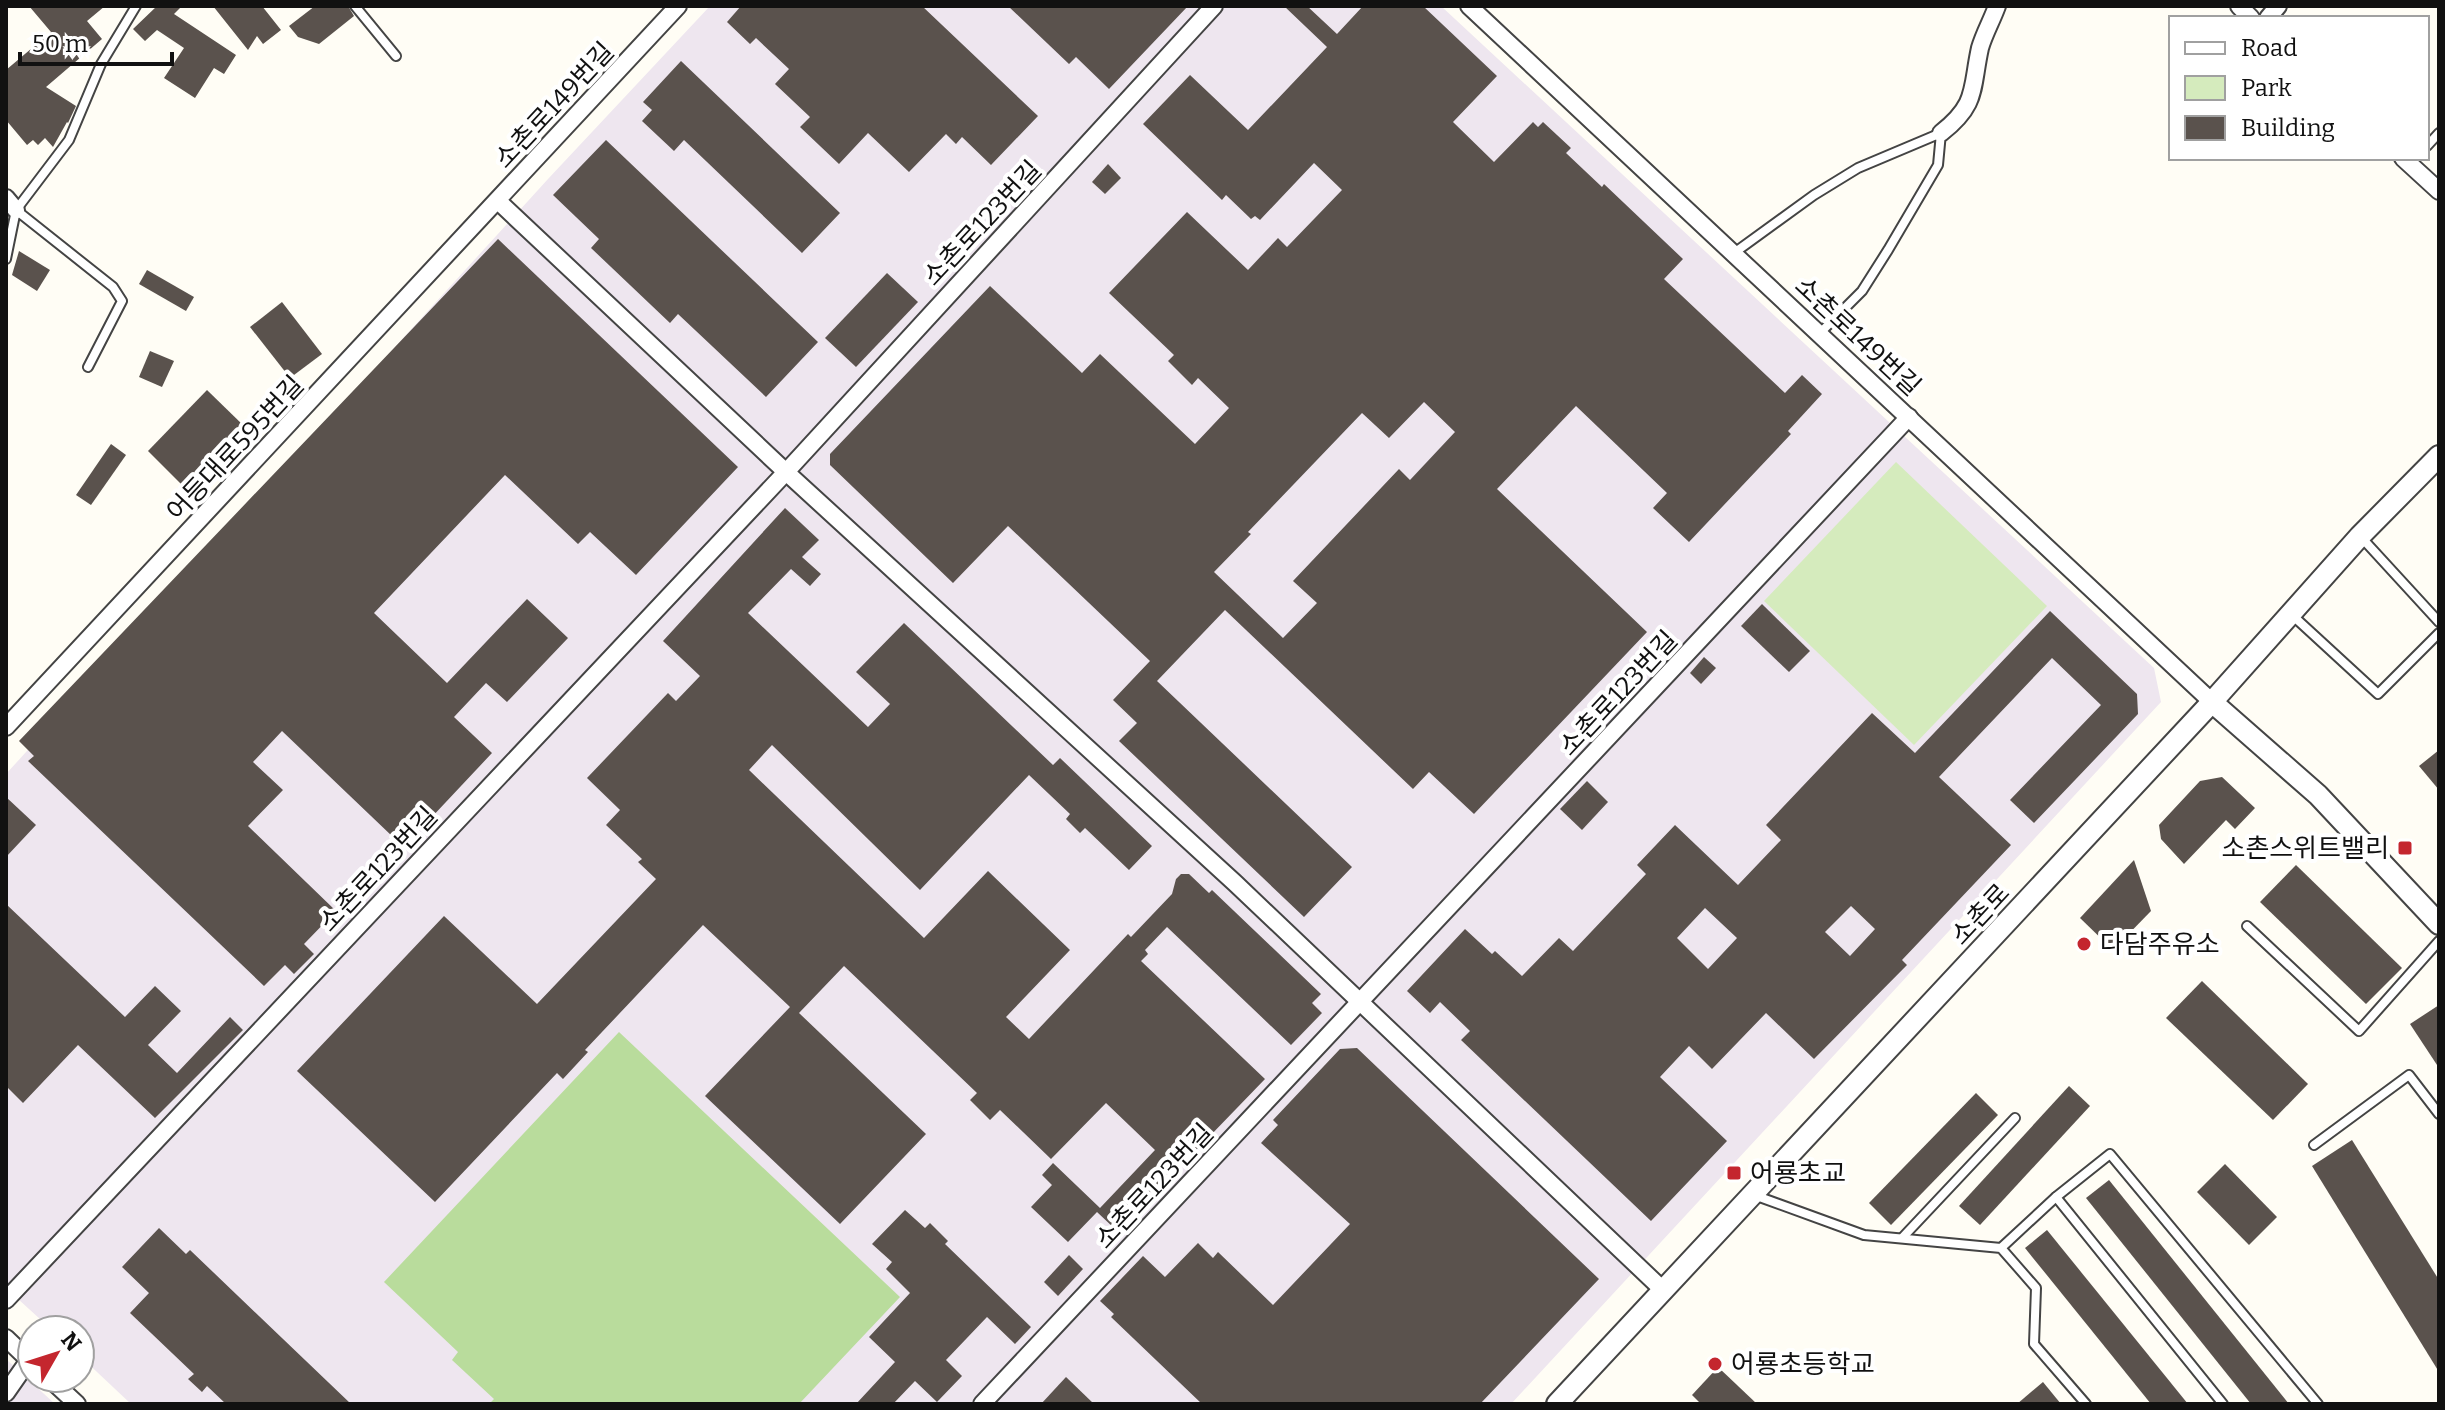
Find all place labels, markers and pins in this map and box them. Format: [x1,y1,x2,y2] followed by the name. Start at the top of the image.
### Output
[2222,833,2389,864] place label: 소촌스위트밸리
[2396,839,2414,857] marker: 소촌스위트밸리
[2100,929,2220,960] place label: 다담주유소
[2075,935,2093,953] marker: 다담주유소
[1750,1158,1846,1189] place label: 어룡초교
[1725,1164,1743,1182] marker: 어룡초교
[1731,1349,1875,1380] place label: 어룡초등학교
[1706,1355,1724,1373] marker: 어룡초등학교

